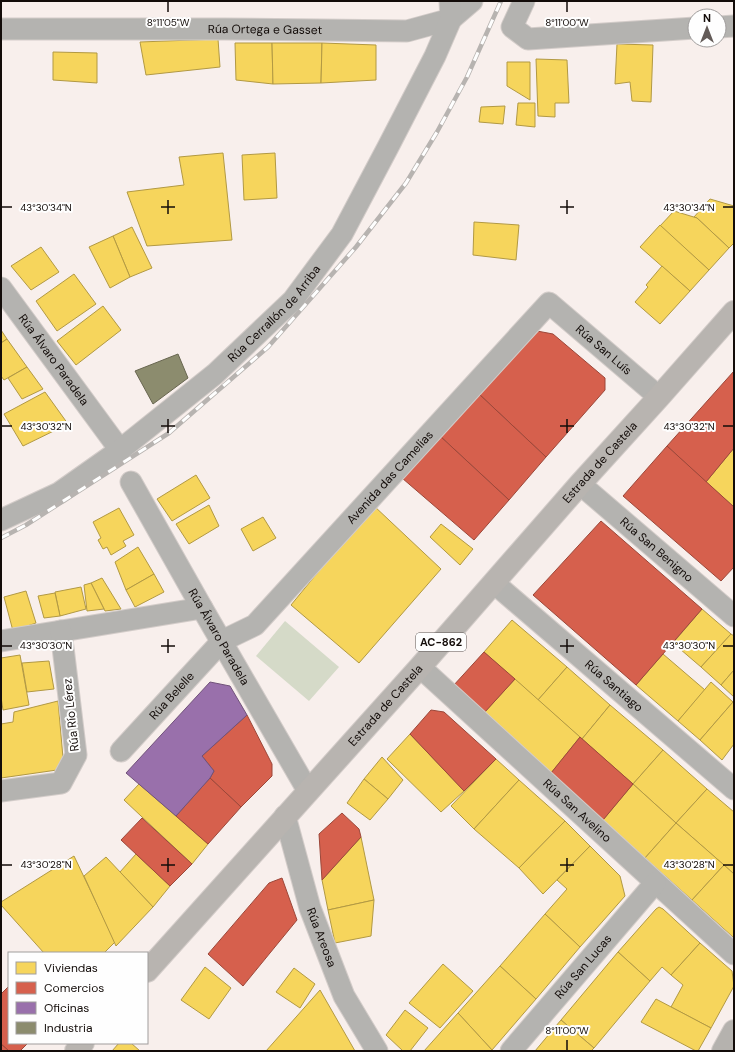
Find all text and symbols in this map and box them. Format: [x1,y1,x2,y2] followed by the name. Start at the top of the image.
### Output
[687,8,727,48] north arrow
[703,11,711,25] text: N
[147,16,190,29] text: 8°11'05"W
[545,16,589,29] text: 8°11'00"W
[208,21,323,38] street label: Rúa Ortega e Gasset
[20,201,72,214] text: 43°30'34"N
[663,201,715,214] text: 43°30'34"N
[224,262,324,366] street label: Rúa Cerrallón de Arriba
[15,311,92,409] street label: Rúa Álvaro Paradela
[572,321,635,378] street label: Rúa San Luís
[559,418,641,507] street label: Estrada de Castela
[20,420,72,433] text: 43°30'32"N
[663,420,715,433] text: 43°30'32"N
[343,427,437,528] street label: Avenida das Camelias
[617,514,697,586] street label: Rúa San Benigno
[185,586,253,688] street label: Rúa Álvaro Paradela
[416,633,466,651] road number: AC-862
[20,639,72,652] text: 43°30'30"N
[663,639,715,652] text: 43°30'30"N
[581,656,646,715] street label: Rúa Santiago
[345,661,426,750] street label: Estrada de Castela
[146,668,198,723] street label: Rúa Belelle
[59,678,83,752] street label: Rúa Río Lérez
[540,775,615,846] street label: Rúa San Avelino
[20,858,72,871] text: 43°30'28"N
[663,858,715,871] text: 43°30'28"N
[303,906,340,970] street label: Rúa Areosa
[551,931,615,1002] street label: Rúa San Lucas
[8,952,148,1044] legend
[44,960,98,976] text: Viviendas
[44,980,104,996] text: Comercios
[44,1000,89,1016] text: Oficinas
[44,1020,92,1036] text: Industria
[545,1024,589,1037] text: 8°11'00"W

